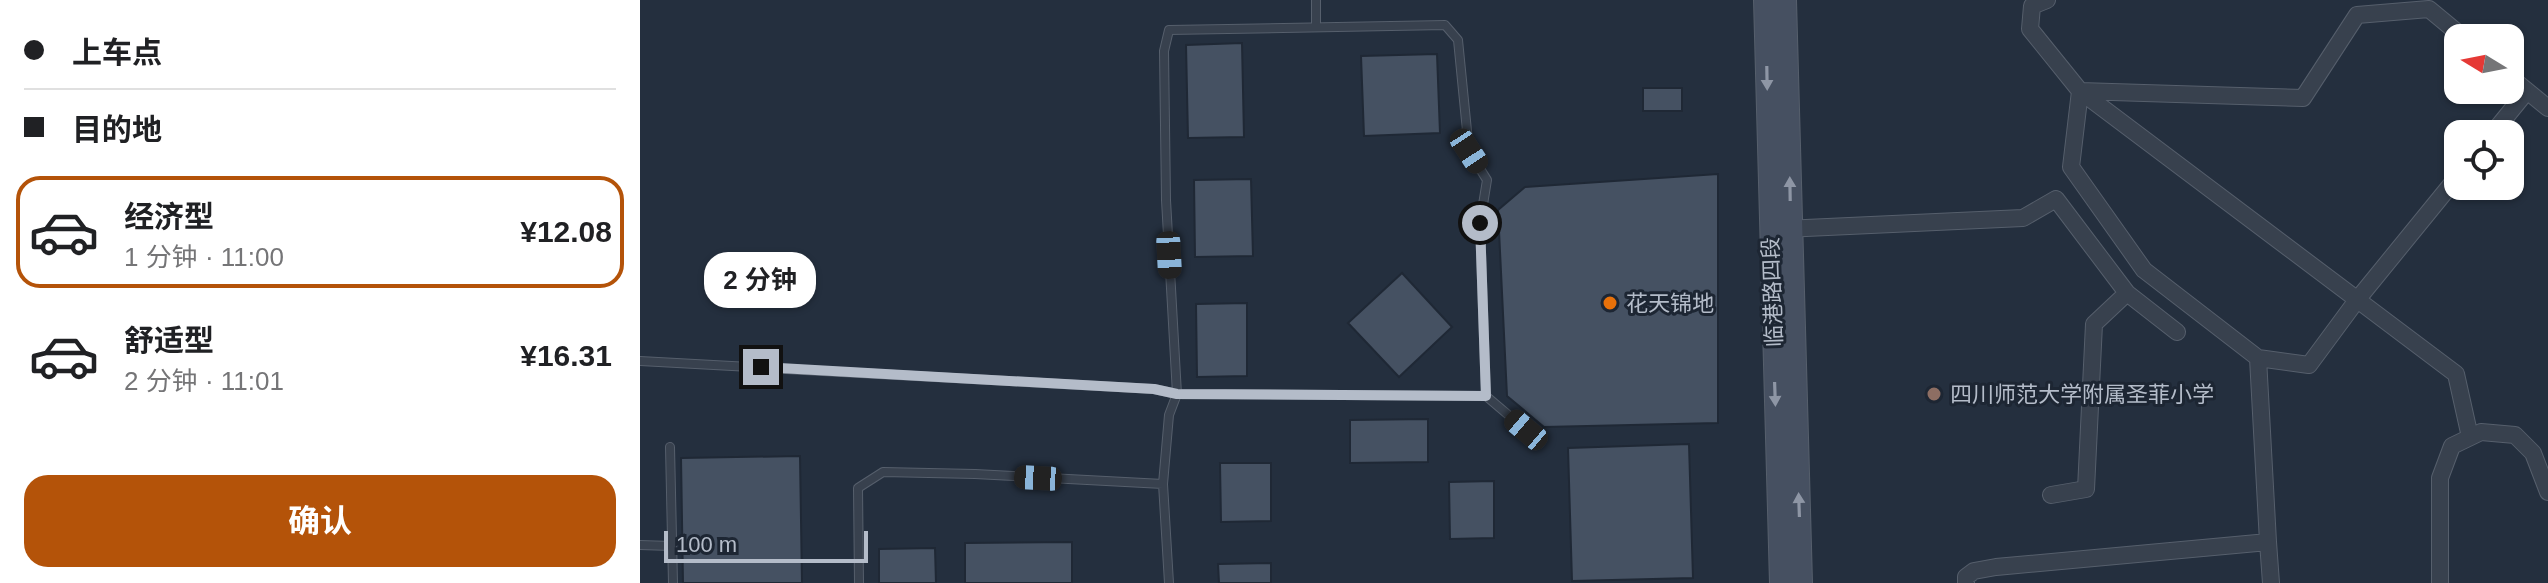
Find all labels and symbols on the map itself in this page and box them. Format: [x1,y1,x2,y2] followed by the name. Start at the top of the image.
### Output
[2444,24,2524,104] north arrow
[1761,66,1773,91] one-way arrow
[1446,124,1492,178] car
[1784,176,1796,201] one-way arrow
[1462,205,1498,241] route start
[1156,230,1182,280] car
[1758,237,1787,347] street label: 临港路四段
[705,251,817,307] callout: 2 分钟
[1626,291,1714,316] place label: 花天锦地
[1601,294,1619,312] marker: 花天锦地
[743,349,779,385] route end
[1769,382,1781,407] one-way arrow
[1950,382,2214,407] place label: 四川师范大学附属圣菲小学
[1925,385,1943,403] marker: 四川师范大学附属圣菲小学
[1500,405,1552,455] car
[1013,465,1063,491] car
[1792,492,1805,517] one-way arrow
[664,527,868,563] scale bar

